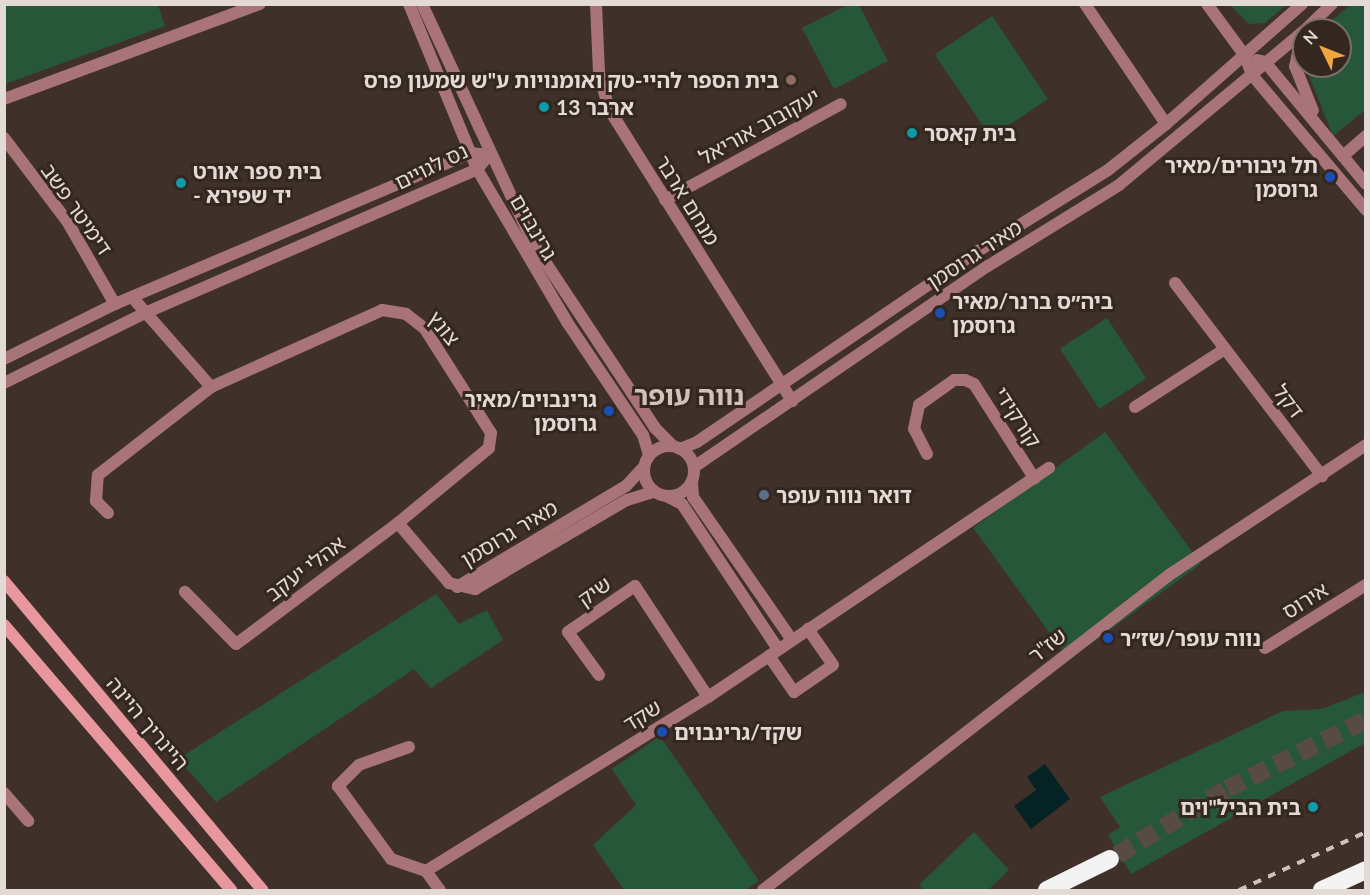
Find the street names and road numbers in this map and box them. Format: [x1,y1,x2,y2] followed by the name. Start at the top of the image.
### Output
[694,82,824,170] street label: יעקובוב אוריאל
[390,138,472,194] street label: נס לגויים
[650,150,726,250] street label: מנחם ארבר
[36,158,118,260] street label: דימיטר פשב
[505,190,563,264] street label: גרינבוים
[922,214,1026,294] street label: מאיר גרוסמן
[423,306,465,350] street label: צונץ
[1268,379,1310,423] street label: דקל
[989,382,1047,452] street label: קורקידי
[456,494,562,572] street label: מאיר גרוסמן
[260,530,350,606] street label: אהלי יעקב
[573,571,615,611] street label: שיק
[1277,576,1333,624] street label: אירוס
[1023,622,1071,668] street label: שז"ר
[102,671,194,775] street label: היינריך היינה
[618,694,666,736] street label: שקד

